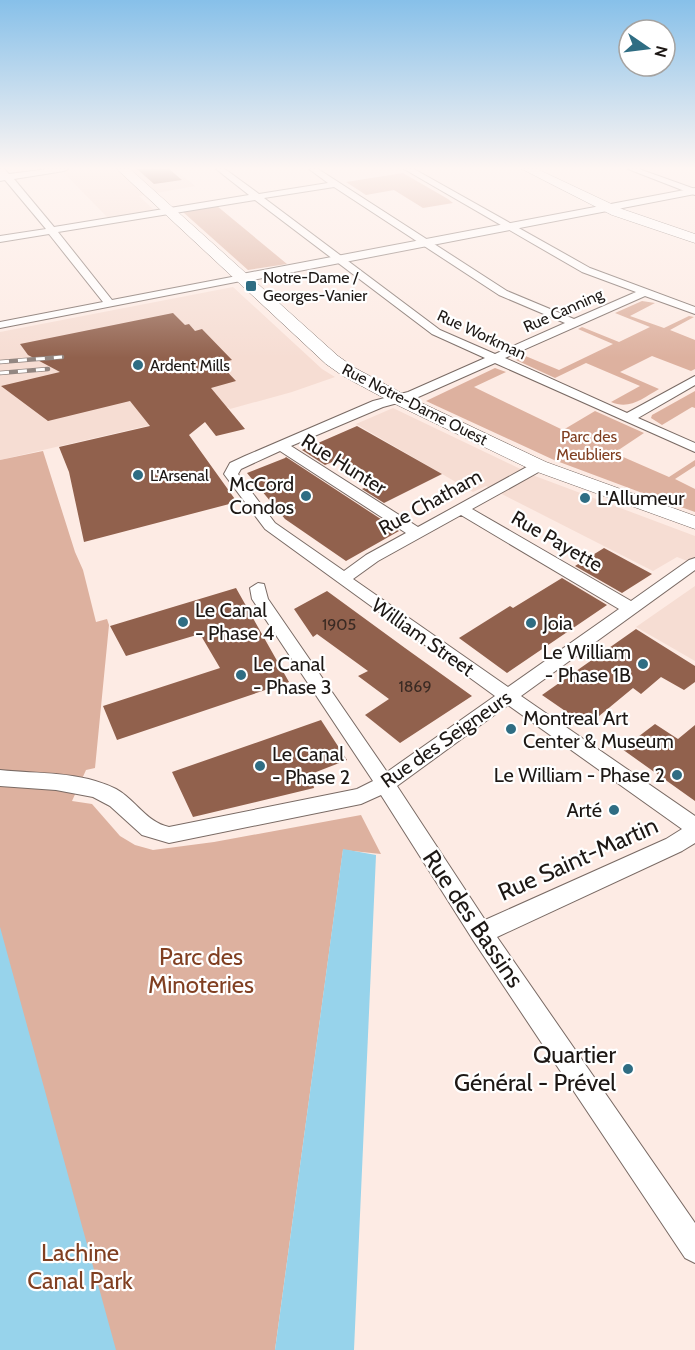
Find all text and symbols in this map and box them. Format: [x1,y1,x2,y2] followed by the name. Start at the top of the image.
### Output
[617,18,677,78] north arrow
[650,44,672,59] text: N
[263,268,368,305] place label: Notre-Dame / Georges-Vanier
[244,279,258,293] marker: Notre-Dame / Georges-Vanier
[520,284,607,336] street label: Rue Canning
[434,306,529,363] street label: Rue Workman
[150,356,230,375] place label: Ardent Mills
[131,358,145,372] marker: Ardent Mills
[339,360,491,450] street label: Rue Notre-Dame Ouest
[556,427,622,464] park label: Parc des Meubliers
[297,428,391,500] street label: Rue Hunter
[374,464,486,540] street label: Rue Chatham
[150,466,209,485] place label: L'Arsenal
[131,468,145,482] marker: L'Arsenal
[229,472,294,519] place label: McCord Condos
[597,486,685,510] place label: L'Allumeur
[299,489,313,503] marker: McCord Condos
[578,491,592,505] marker: L'Allumeur
[507,505,607,577] street label: Rue Payette
[367,593,479,681] street label: William Street
[195,598,275,645] place label: Le Canal - Phase 4
[542,611,573,635] place label: Joia
[176,615,190,629] marker: Le Canal - Phase 4
[322,615,356,634] house number: 1905
[524,616,538,630] marker: Joia
[543,640,631,687] place label: Le William - Phase 1B
[253,652,332,699] place label: Le Canal - Phase 3
[636,657,650,671] marker: Le William - Phase 1B
[234,668,248,682] marker: Le Canal - Phase 3
[398,677,432,696] house number: 1869
[376,685,516,793] street label: Rue des Seigneurs
[523,706,674,753] place label: Montreal Art Center & Museum
[504,722,518,736] marker: Montreal Art Center & Museum
[272,742,350,789] place label: Le Canal - Phase 2
[253,759,267,773] marker: Le Canal - Phase 2
[494,763,665,787] place label: Le William - Phase 2
[670,768,684,782] marker: Le William - Phase 2
[566,798,602,822] place label: Arté
[607,803,621,817] marker: Arté
[494,810,662,907] street label: Rue Saint-Martin
[417,844,530,993] street label: Rue des Bassins
[148,942,254,999] park label: Parc des Minoteries
[454,1040,616,1097] place label: Quartier Général - Prével
[621,1062,635,1076] marker: Quartier Général - Prével
[27,1238,133,1295] park label: Lachine Canal Park

